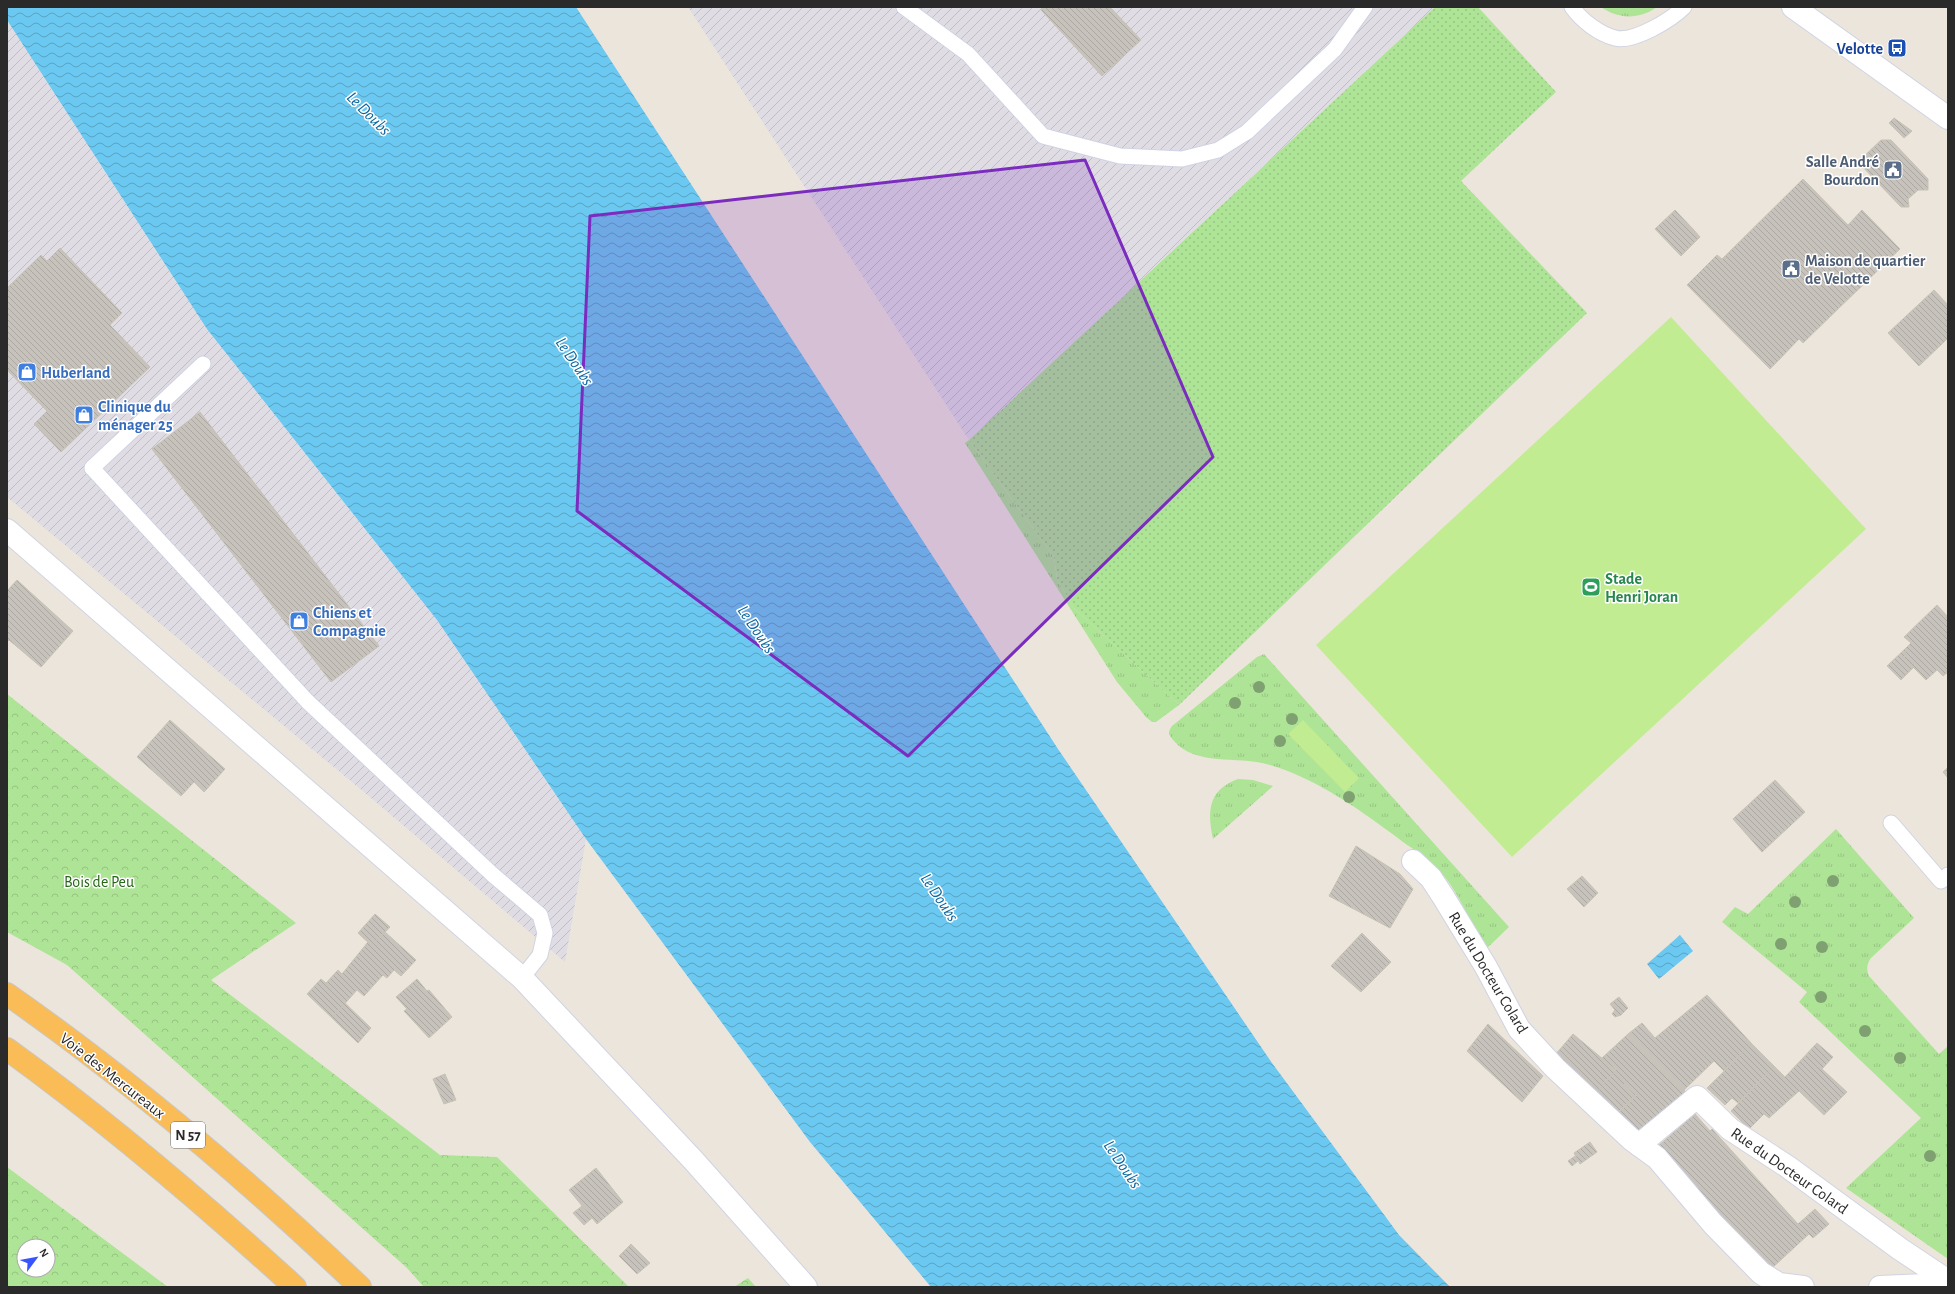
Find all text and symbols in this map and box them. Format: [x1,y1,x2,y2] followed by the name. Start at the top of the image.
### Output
[1886,37,1908,59] bus stop icon: Velotte
[1837,41,1883,57] place label: Velotte
[344,88,394,139] water label: Le Doubs
[1806,154,1879,188] place label: Salle André Bourdon
[1882,159,1904,181] public building icon: Salle André Bourdon
[1805,253,1926,287] place label: Maison de quartier de Velotte
[1780,258,1802,280] public building icon: Maison de quartier de Velotte
[552,334,597,389] water label: Le Doubs
[16,361,38,383] shop icon: Huberland
[41,365,111,381] place label: Huberland
[98,399,173,433] place label: Clinique du ménager 25
[73,404,95,426] shop icon: Clinique du ménager 25
[1605,571,1678,605] place label: Stade Henri Joran
[1580,576,1602,598] sports icon: Stade Henri Joran
[734,602,779,657] water label: Le Doubs
[313,605,386,639] place label: Chiens et Compagnie
[288,610,310,632] shop icon: Chiens et Compagnie
[917,870,962,925] water label: Le Doubs
[64,874,134,890] park label: Bois de Peu
[1446,909,1531,1036] street label: Rue du Docteur Colard
[57,1030,168,1122] street label: Voie des Mercureaux
[171,1122,205,1148] road number: N 57
[1728,1124,1851,1217] street label: Rue du Docteur Colard
[1100,1137,1145,1192] water label: Le Doubs
[16,1238,56,1278] north arrow
[37,1247,51,1259] text: N

